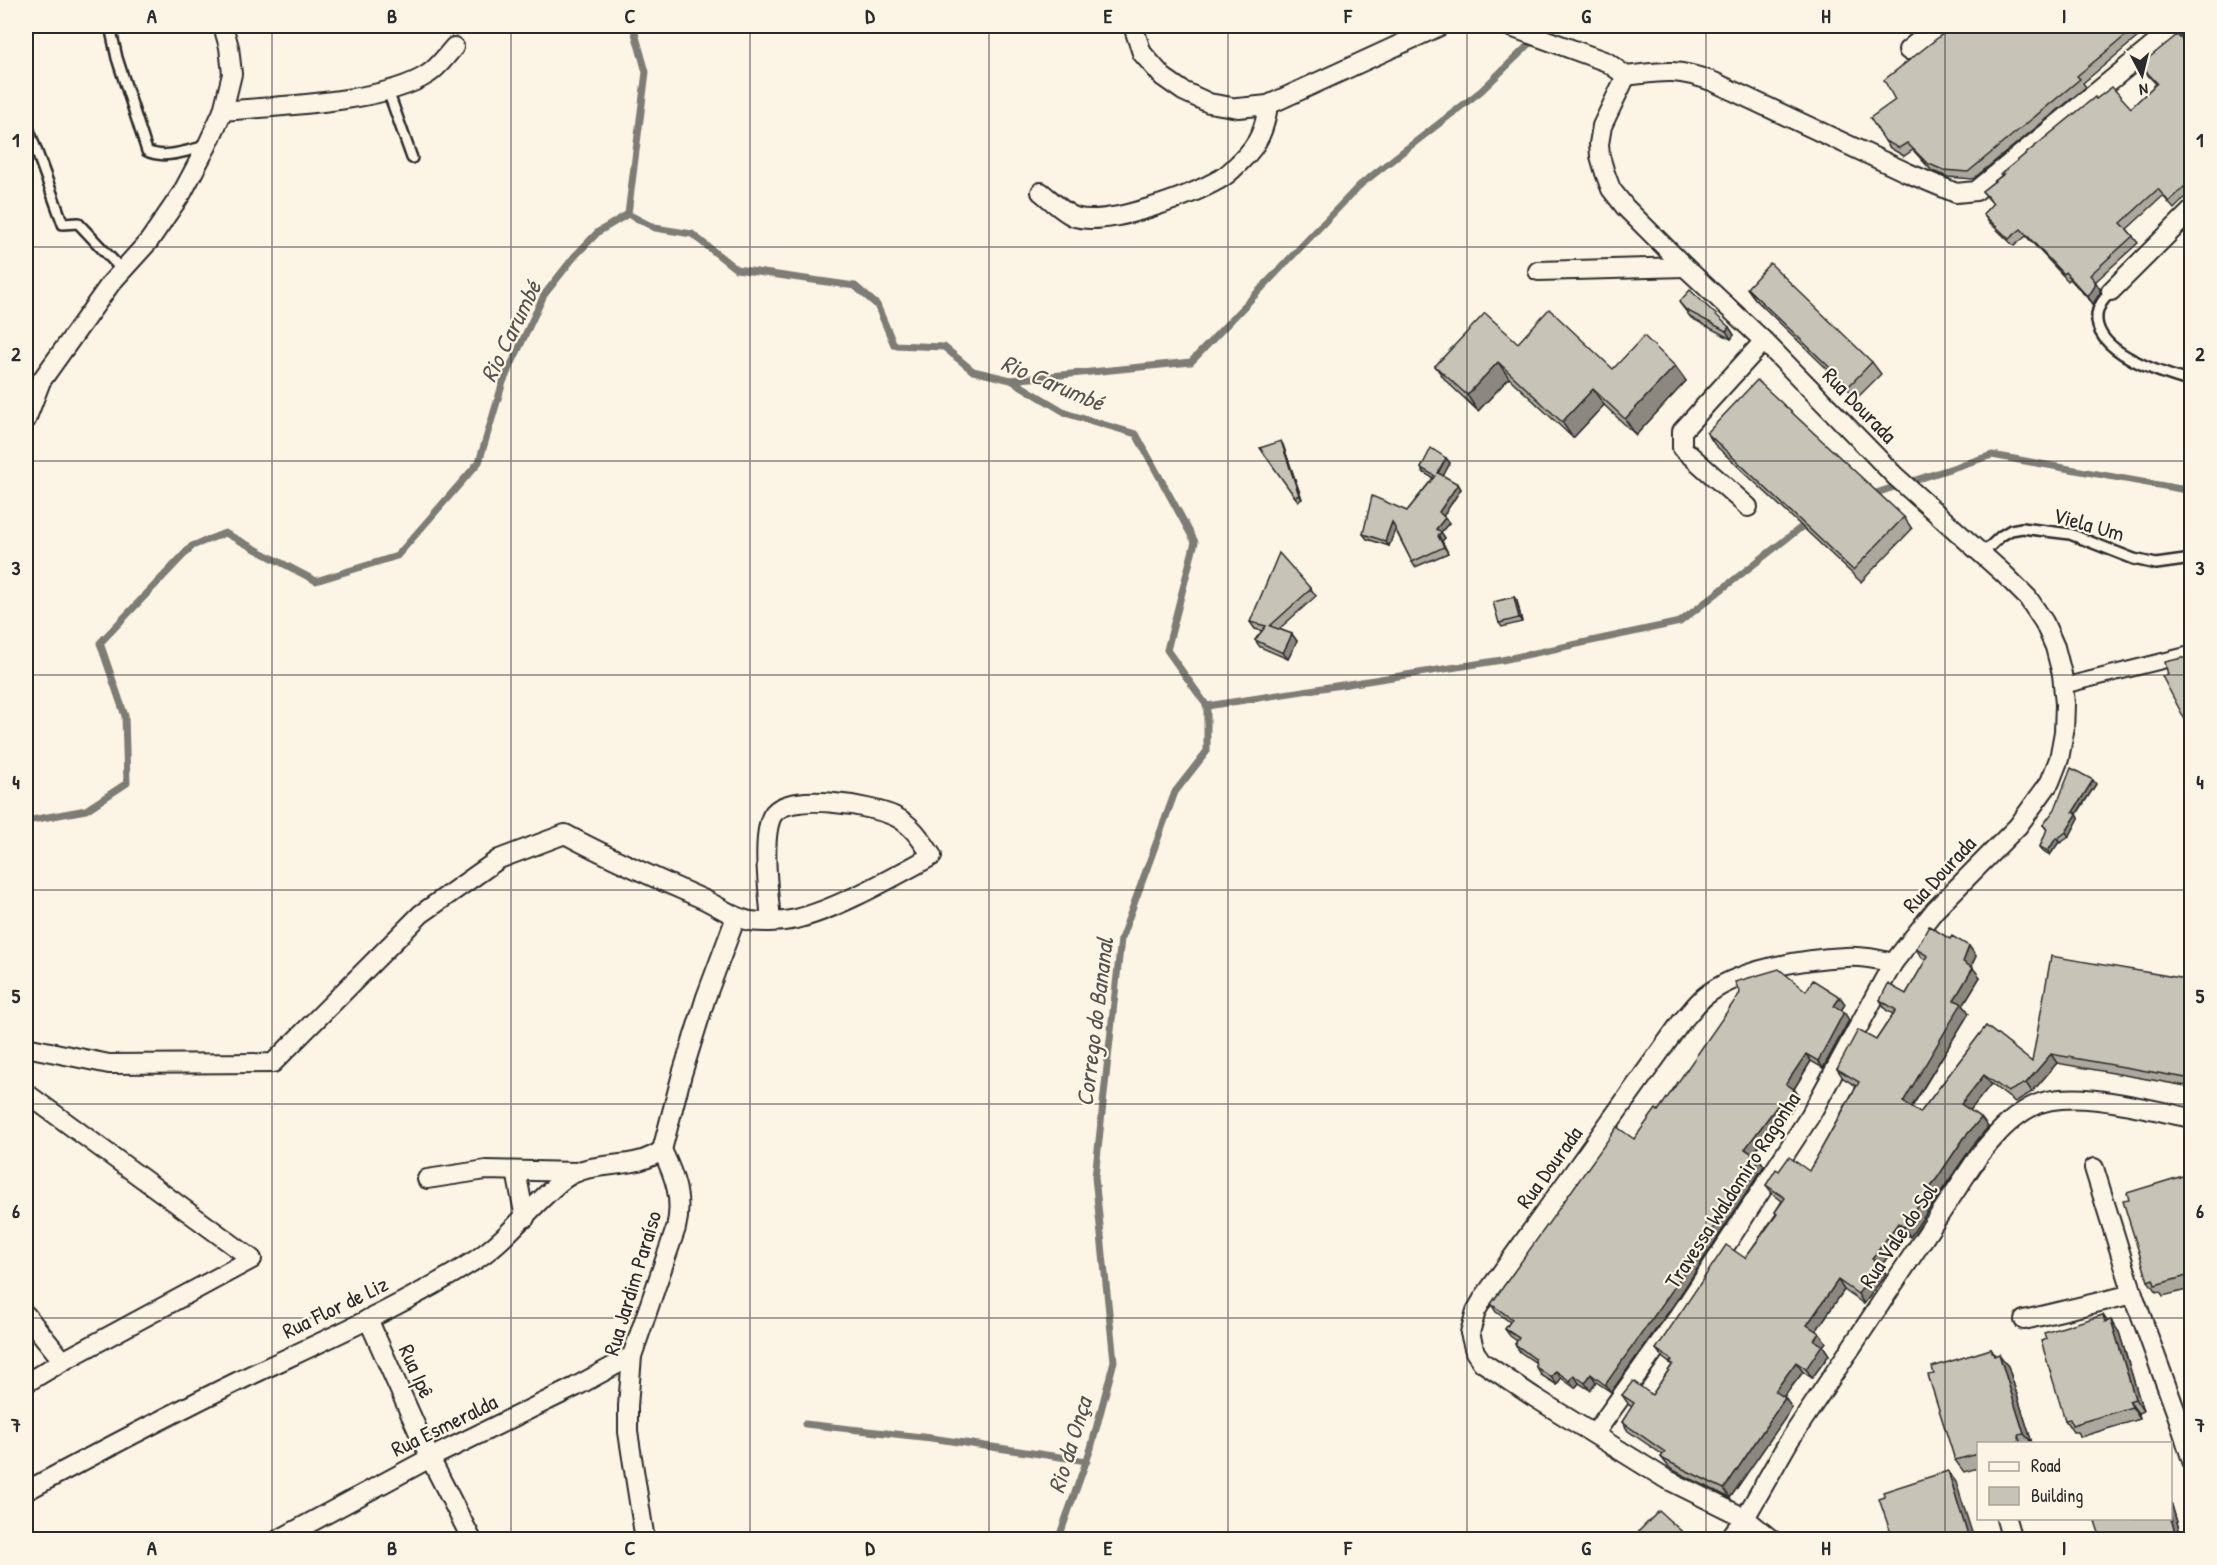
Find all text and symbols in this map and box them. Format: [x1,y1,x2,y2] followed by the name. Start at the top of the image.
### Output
[147,2,157,29] text: A
[387,2,397,29] text: B
[625,2,636,29] text: C
[865,2,875,29] text: D
[1104,2,1113,29] text: E
[1343,2,1353,29] text: F
[1581,2,1591,29] text: G
[1821,2,1831,29] text: H
[2062,2,2066,29] text: I
[2112,45,2172,105] north arrow
[2138,78,2149,101] text: N
[12,126,20,153] text: 1
[2196,126,2204,153] text: 1
[472,274,549,387] water label: Rio Carumbé
[11,340,21,367] text: 2
[2195,340,2205,367] text: 2
[997,346,1111,419] water label: Rio Carumbé
[1816,360,1904,450] street label: Rua Dourada
[2050,500,2128,548] street label: Viela Um
[12,554,21,581] text: 3
[2196,554,2205,581] text: 3
[12,768,20,795] text: 4
[2196,768,2204,795] text: 4
[1896,829,1983,919] street label: Rua Dourada
[1068,934,1121,1108] water label: Corrego do Bananal
[12,982,21,1009] text: 5
[2196,982,2205,1009] text: 5
[1657,1086,1807,1294] street label: Travessa Waldomiro Ragonha
[1509,1119,1589,1214] street label: Rua Dourada
[1852,1177,1944,1293] street label: Rua Vale do Sol
[12,1197,20,1224] text: 6
[2196,1197,2204,1224] text: 6
[596,1207,668,1359] street label: Rua Jardim Paraíso
[277,1269,393,1345] street label: Rua Flor de Liz
[392,1339,442,1403] street label: Rua Ipê
[386,1386,502,1464] street label: Rua Esmeralda
[1039,1391,1099,1497] water label: Rio da Onça
[10,1411,21,1438] text: 7
[2194,1411,2205,1438] text: 7
[1977,1442,2172,1520] legend
[2031,1453,2061,1478] text: Road
[2031,1483,2083,1508] text: Building
[147,1534,157,1561] text: A
[387,1534,397,1561] text: B
[625,1534,636,1561] text: C
[865,1534,875,1561] text: D
[1104,1534,1113,1561] text: E
[1343,1534,1353,1561] text: F
[1581,1534,1591,1561] text: G
[1821,1534,1831,1561] text: H
[2062,1534,2066,1561] text: I

